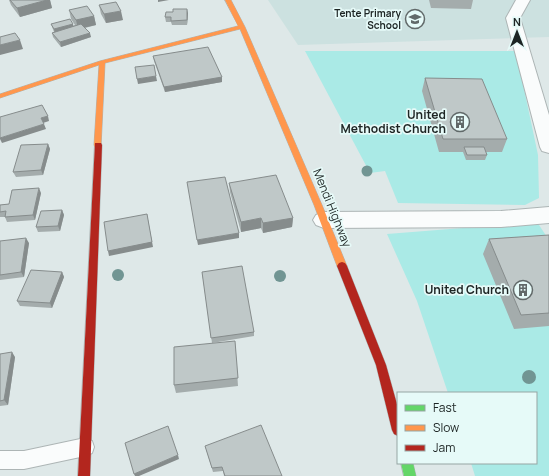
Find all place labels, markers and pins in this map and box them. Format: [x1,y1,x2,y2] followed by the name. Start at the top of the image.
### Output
[334,6,401,32] place label: Tente Primary School
[404,8,426,30] school or university icon: Tente Primary School
[341,106,446,137] place label: United Methodist Church
[449,111,471,133] building icon: United Methodist Church
[512,279,534,301] building icon: United Church
[425,281,509,298] place label: United Church

